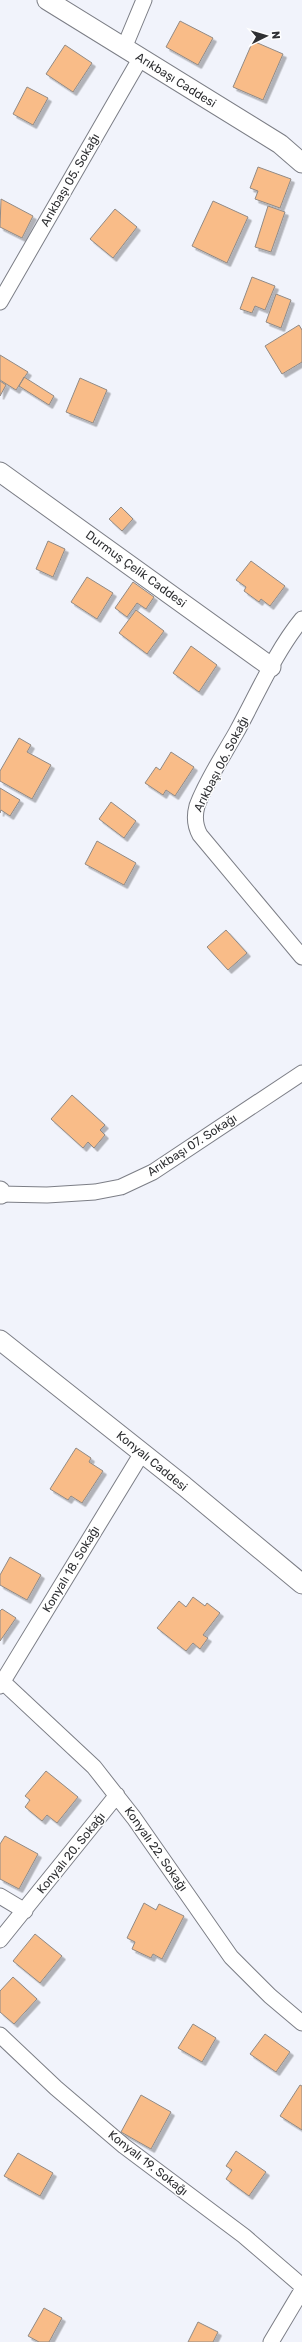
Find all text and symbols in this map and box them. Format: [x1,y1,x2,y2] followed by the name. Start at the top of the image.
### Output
[246,16,286,56] north arrow
[269,31,282,40] text: N
[133,50,219,110] street label: Arıkbaşı Caddesi
[38,131,102,229] street label: Arıkbaşı 05. Sokağı
[83,528,189,610] street label: Durmuş Çelik Caddesi
[191,714,251,814] street label: Arıkbaşı 06. Sokağı
[145,1111,239,1179] street label: Arıkbaşı 07. Sokağı
[114,1428,190,1494] street label: Konyalı Caddesi
[40,1523,102,1615] street label: Konyalı 18. Sokağı
[122,1804,190,1894] street label: Konyalı 22. Sokağı
[34,1810,108,1896] street label: Konyalı 20. Sokağı
[105,2128,191,2198] street label: Konyalı 19. Sokağı

